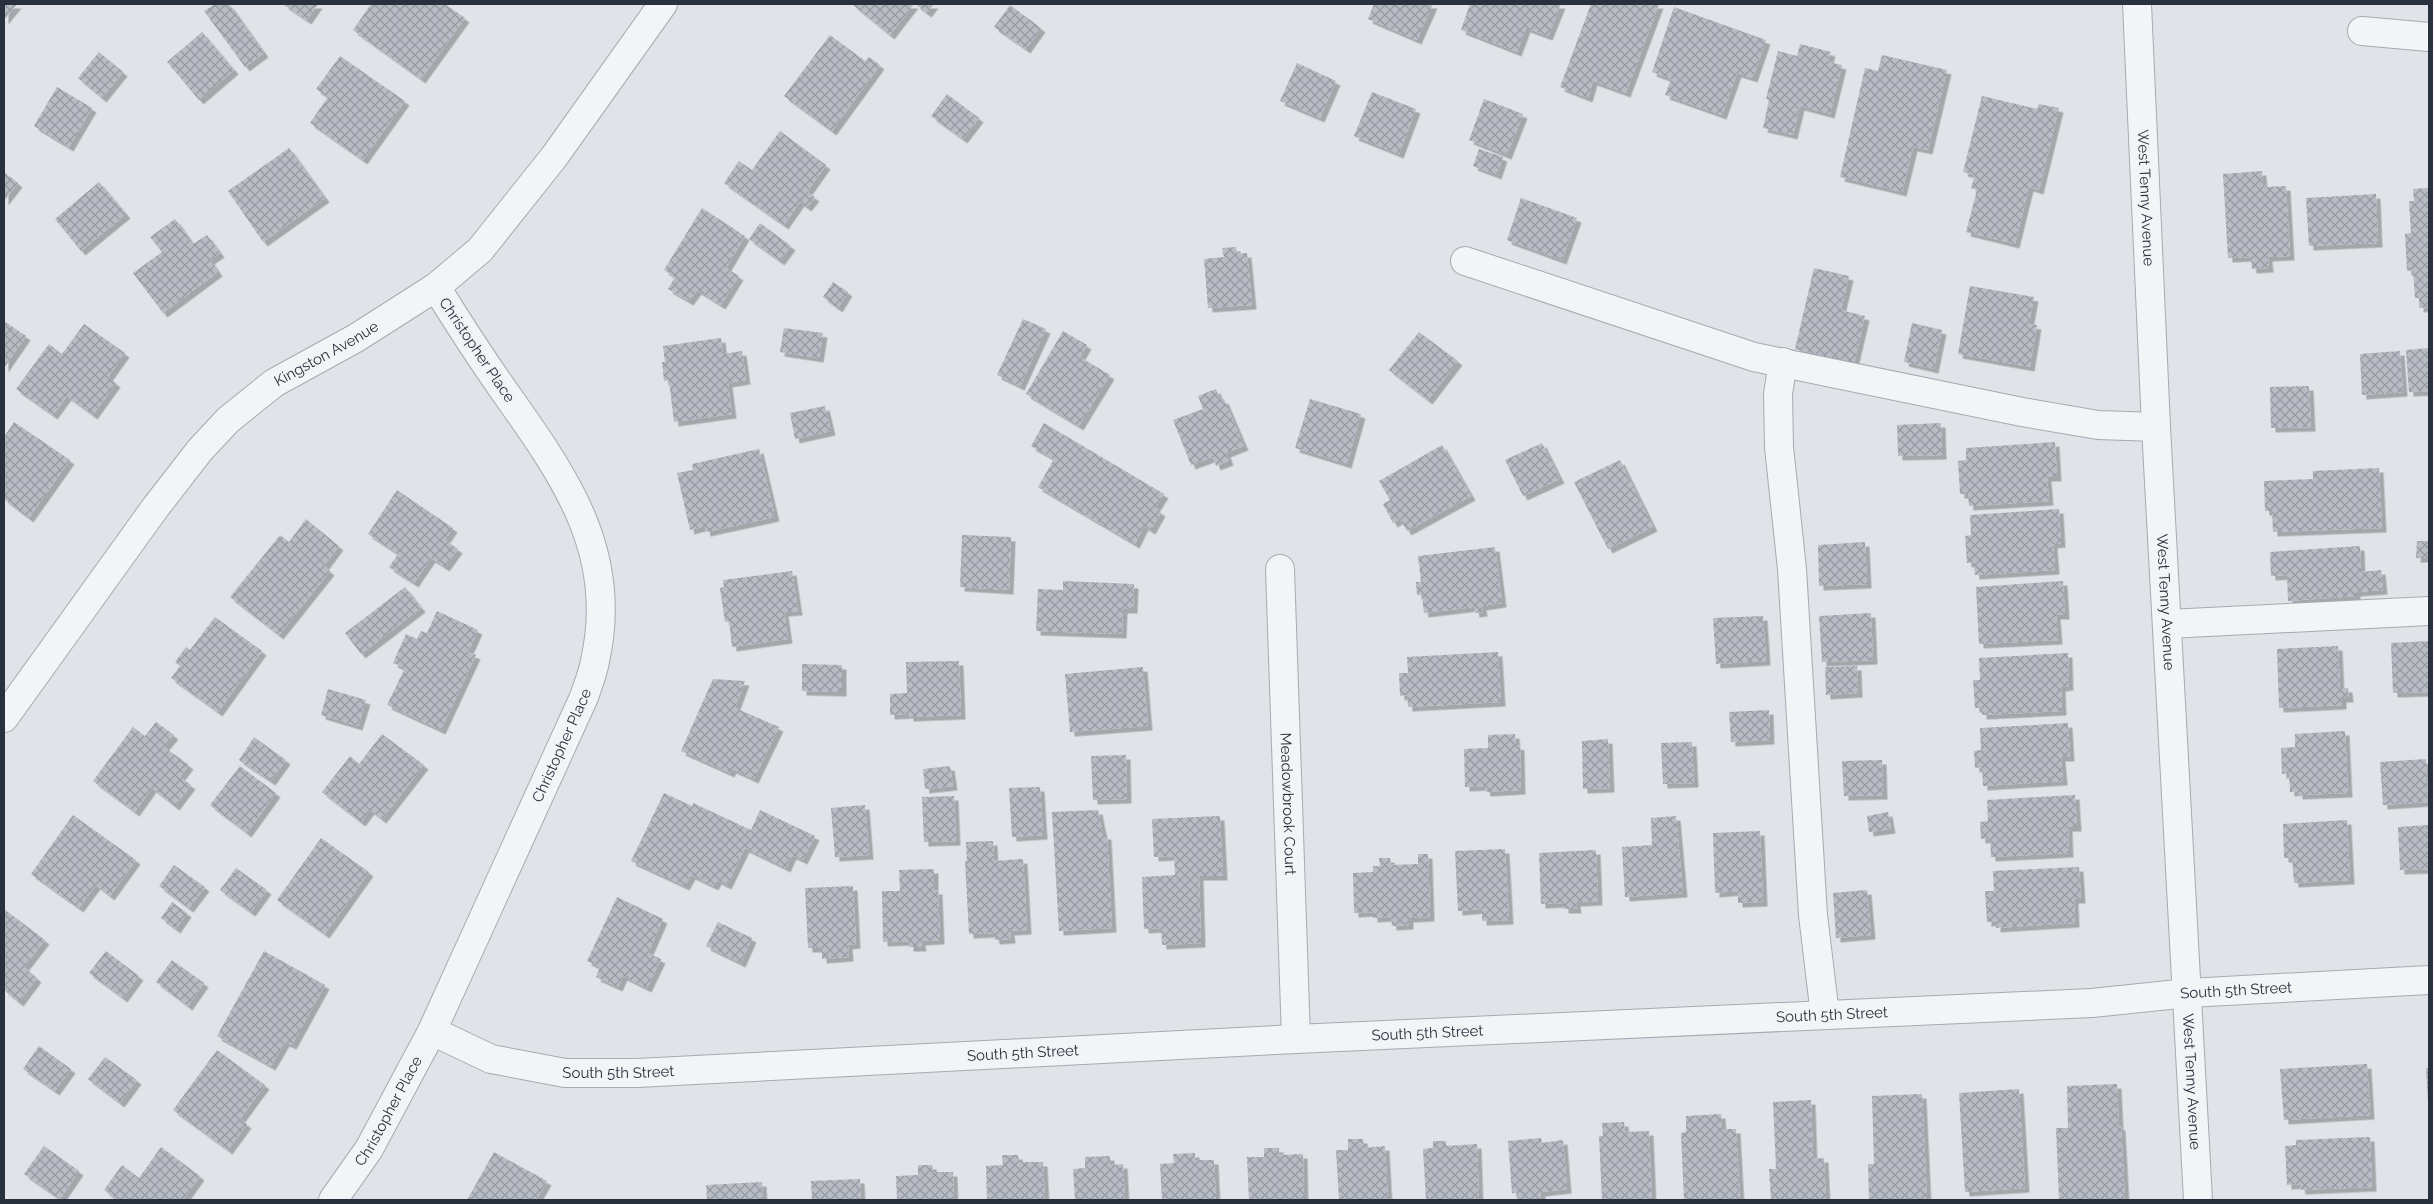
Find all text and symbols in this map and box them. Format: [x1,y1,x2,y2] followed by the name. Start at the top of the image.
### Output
[2134,129,2158,267] street label: West Tenny Avenue
[435,294,519,406] street label: Christopher Place
[271,317,382,390] street label: Kingston Avenue
[2153,534,2178,671] street label: West Tenny Avenue
[528,686,595,805] street label: Christopher Place
[1277,732,1299,875] street label: Meadowbrook Court
[2179,978,2293,1003] street label: South 5th Street
[1776,1003,1888,1026] street label: South 5th Street
[2179,1013,2204,1150] street label: West Tenny Avenue
[1371,1022,1484,1045] street label: South 5th Street
[966,1041,1079,1065] street label: South 5th Street
[351,1053,426,1170] street label: Christopher Place
[562,1062,675,1082] street label: South 5th Street

